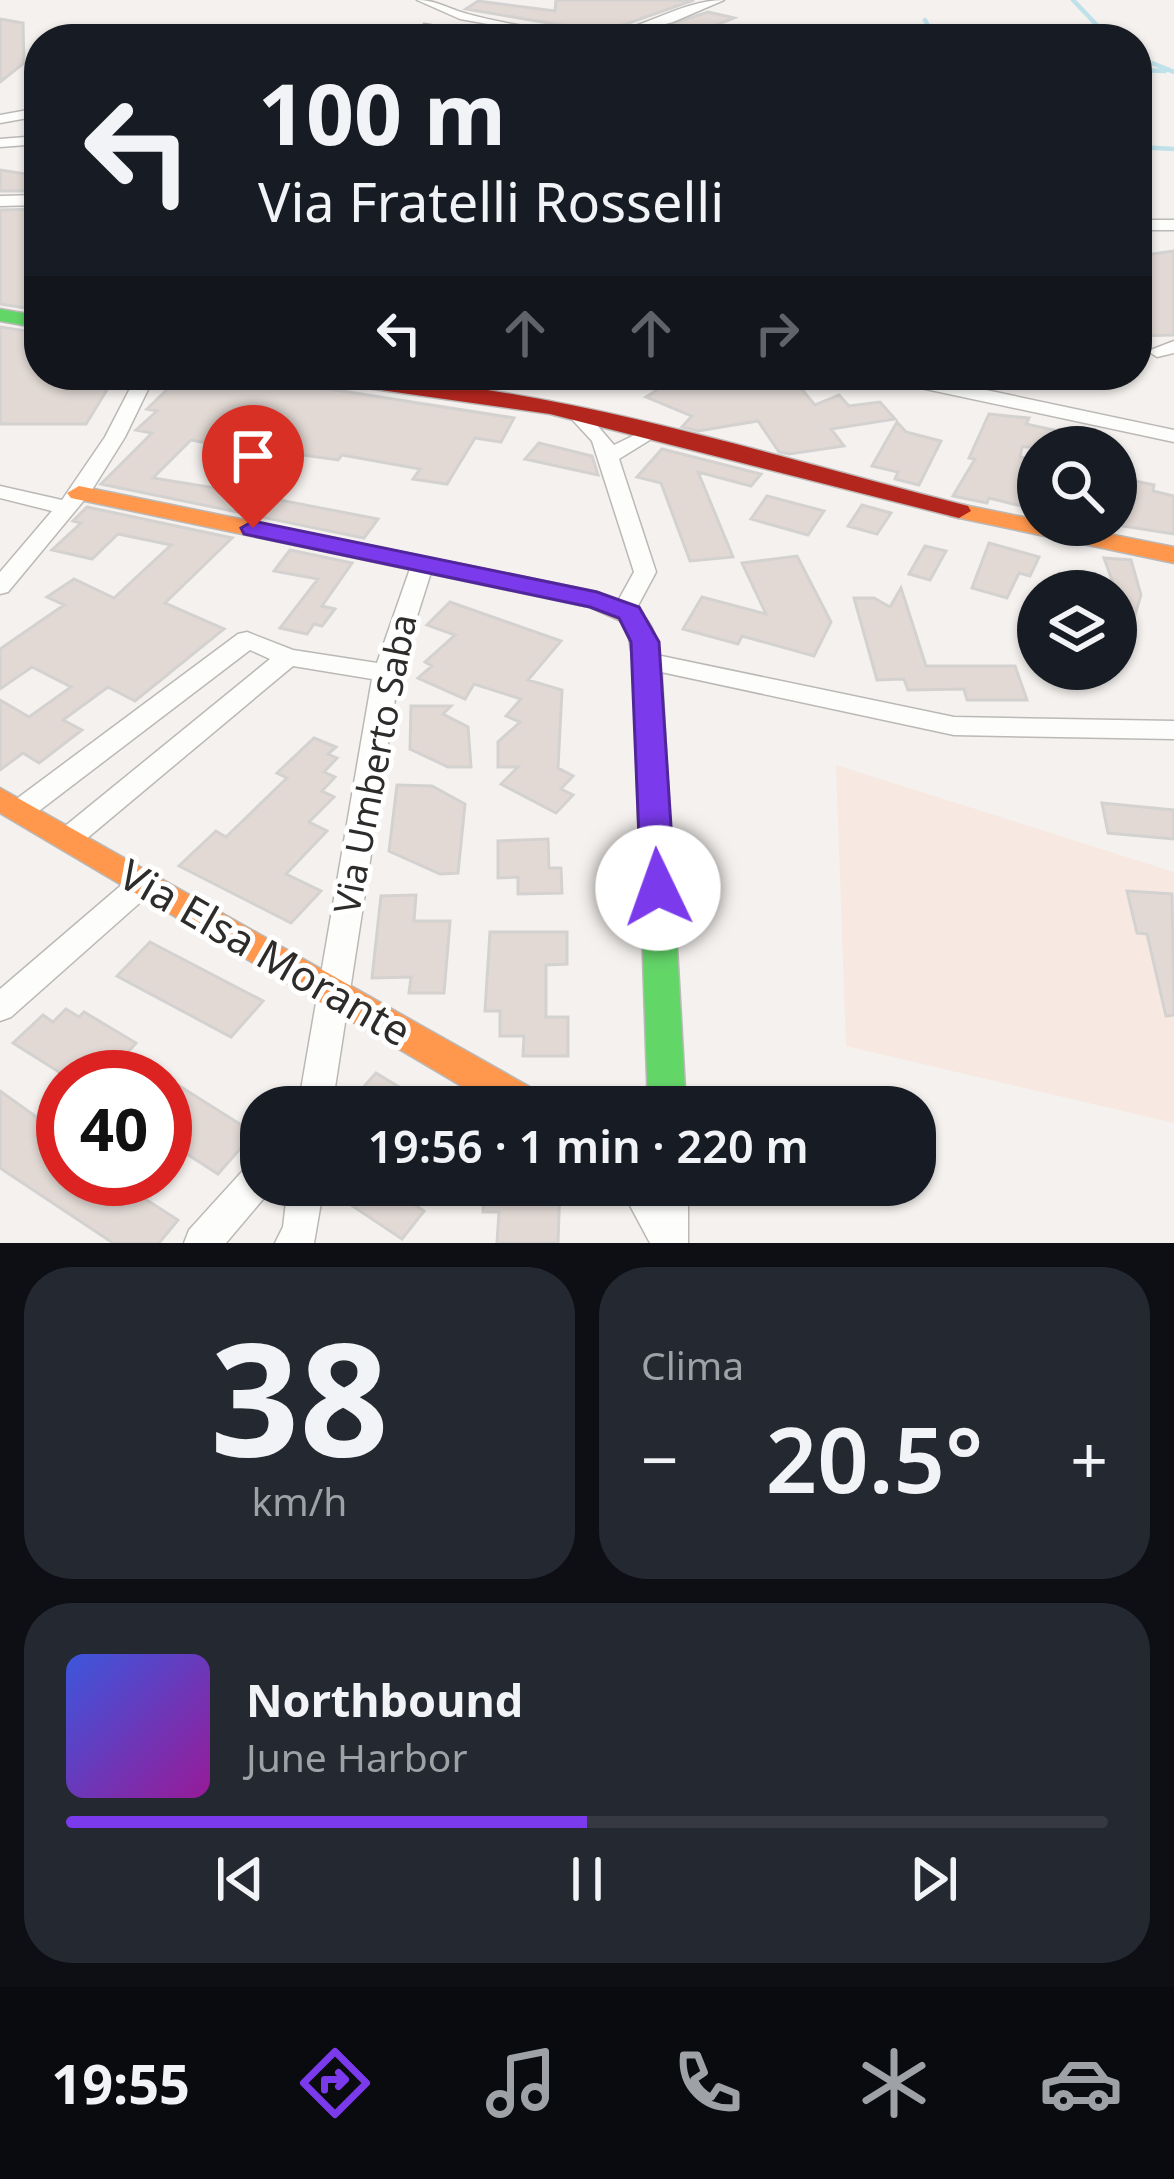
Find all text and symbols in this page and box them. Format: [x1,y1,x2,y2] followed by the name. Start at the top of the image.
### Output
[258,55,506,170] text: 100 m
[60,72,216,228] icon: left
[258,164,724,238] text: Via Fratelli Rosselli
[366,300,432,366] icon: left
[492,300,558,366] icon: ahead
[618,300,684,366] icon: ahead
[744,300,810,366] icon: right
[202,405,304,528] pin
[220,423,286,489] icon: arrive
[1017,426,1137,690] map controls
[1017,426,1137,546] button: search
[1017,570,1137,690] button: layers
[321,610,428,918] street label: Via Umberto Saba
[595,825,721,951] position arrow
[110,845,422,1058] street label: Via Elsa Morante
[36,1050,192,1206] speed limit sign: 40
[367,1115,809,1176] text: 19:56 · 1 min · 220 m
[210,1289,389,1502] text: 38
[641,1338,744,1391] text: Clima
[766,1397,983,1519] text: 20.5°
[641,1413,679,1503] text: −
[1070,1413,1108,1503] text: +
[252,1474,347,1527] text: km/h
[246,1669,523,1730] text: Northbound
[246,1730,468,1783] text: June Harbor
[207,1846,273,1912] icon: previous
[554,1846,620,1912] icon: pause
[901,1846,967,1912] icon: next
[293,2041,377,2125] icon: directions
[479,2041,563,2125] icon: music
[666,2041,750,2125] icon: phone
[852,2041,936,2125] icon: climate
[1039,2041,1123,2125] icon: car
[51,2046,190,2120] text: 19:55

